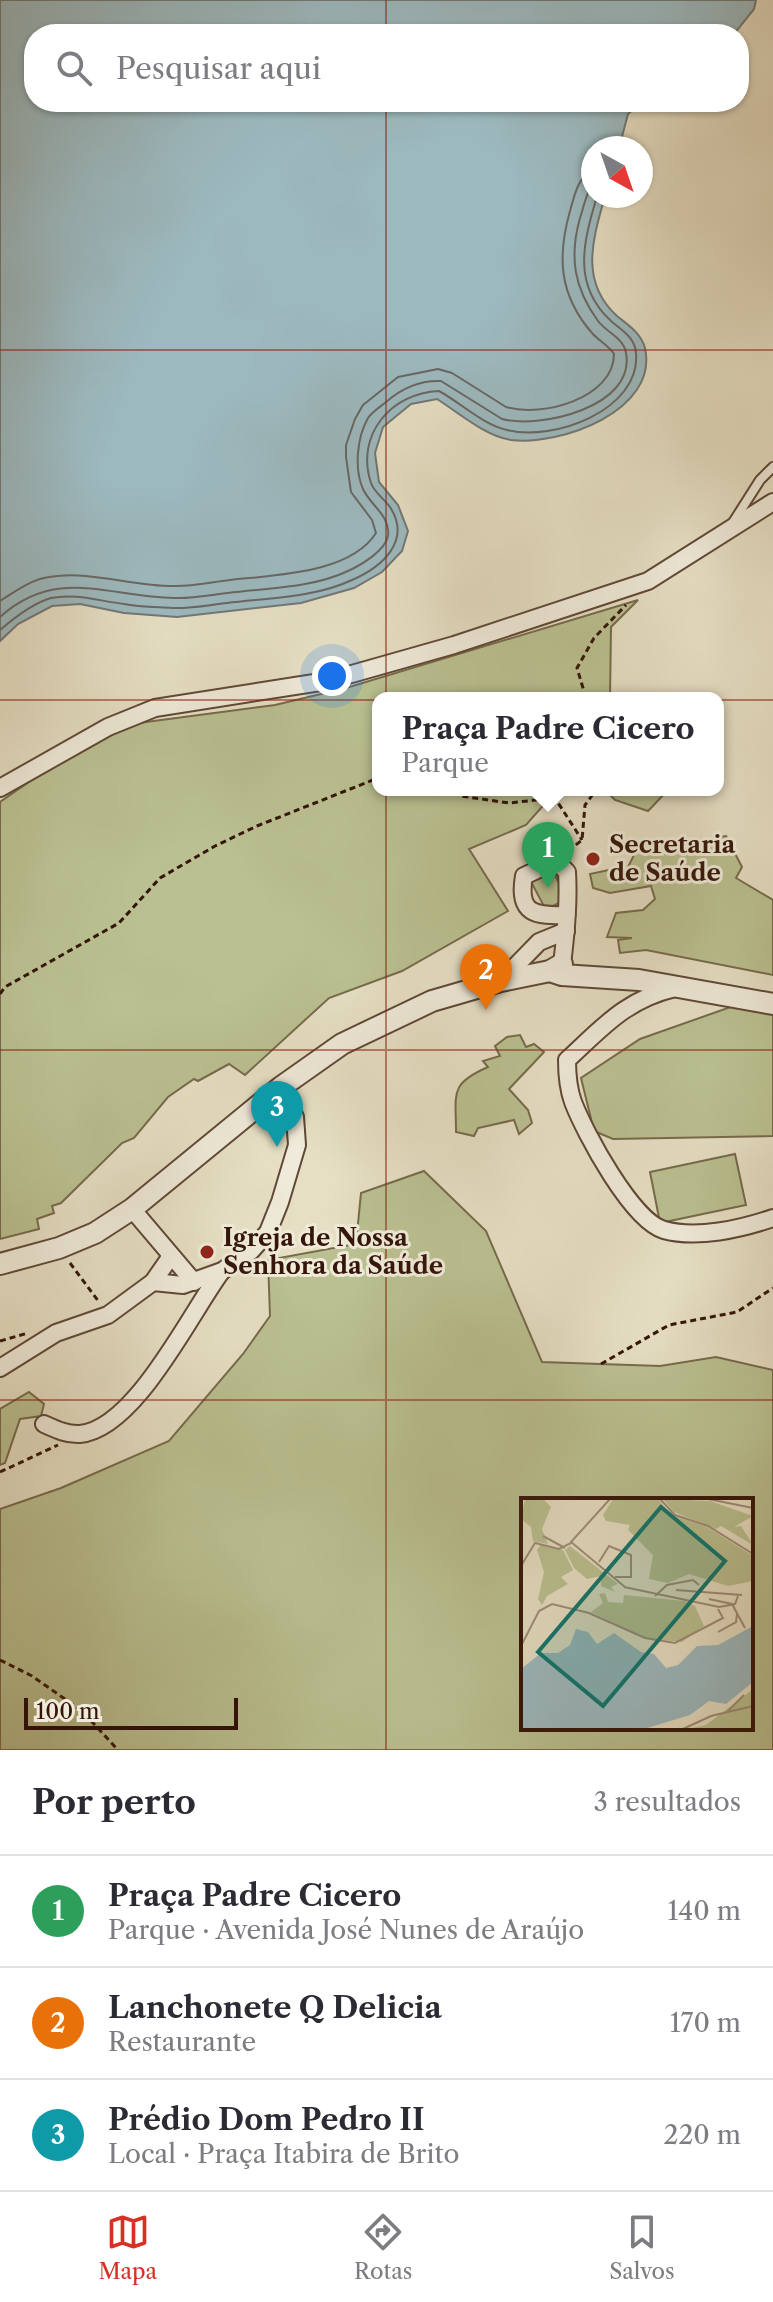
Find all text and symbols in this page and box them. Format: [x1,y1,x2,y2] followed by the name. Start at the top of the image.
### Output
[24,24,749,112] search box
[52,46,96,90] icon: search
[116,50,321,87] text: Pesquisar aqui
[581,136,653,208] north arrow
[312,656,352,696] your location
[372,692,724,796] popup
[401,710,695,747] text: Praça Padre Cicero
[401,747,489,779] text: Parque
[522,822,574,888] pin: 1
[609,830,737,887] place label: Secretaria de Saúde
[584,850,602,868] marker: Secretaria de Saúde
[460,944,512,1010] pin: 2
[251,1081,303,1147] pin: 3
[223,1223,443,1280] place label: Igreja de Nossa Senhora da Saúde
[198,1243,216,1261] marker: Igreja de Nossa Senhora da Saúde
[521,1498,753,1730] inset map
[24,1694,238,1730] scale bar
[36,1698,99,1725] text: 100 m
[32,1781,196,1823] text: Por perto
[594,1786,741,1818] text: 3 resultados
[108,1877,401,1914] text: Praça Padre Cicero
[52,1895,64,1927] text: 1
[667,1895,741,1927] text: 140 m
[108,1914,584,1946] text: Parque · Avenida José Nunes de Araújo
[108,1989,442,2026] text: Lanchonete Q Delicia
[50,2007,66,2039] text: 2
[670,2007,741,2039] text: 170 m
[108,2026,256,2058] text: Restaurante
[108,2101,425,2138] text: Prédio Dom Pedro II
[51,2119,65,2151] text: 3
[663,2119,741,2151] text: 220 m
[108,2138,460,2170] text: Local · Praça Itabira de Brito
[98,2210,157,2285] tab: Mapa
[354,2210,412,2285] tab: Rotas
[609,2210,675,2285] tab: Salvos

